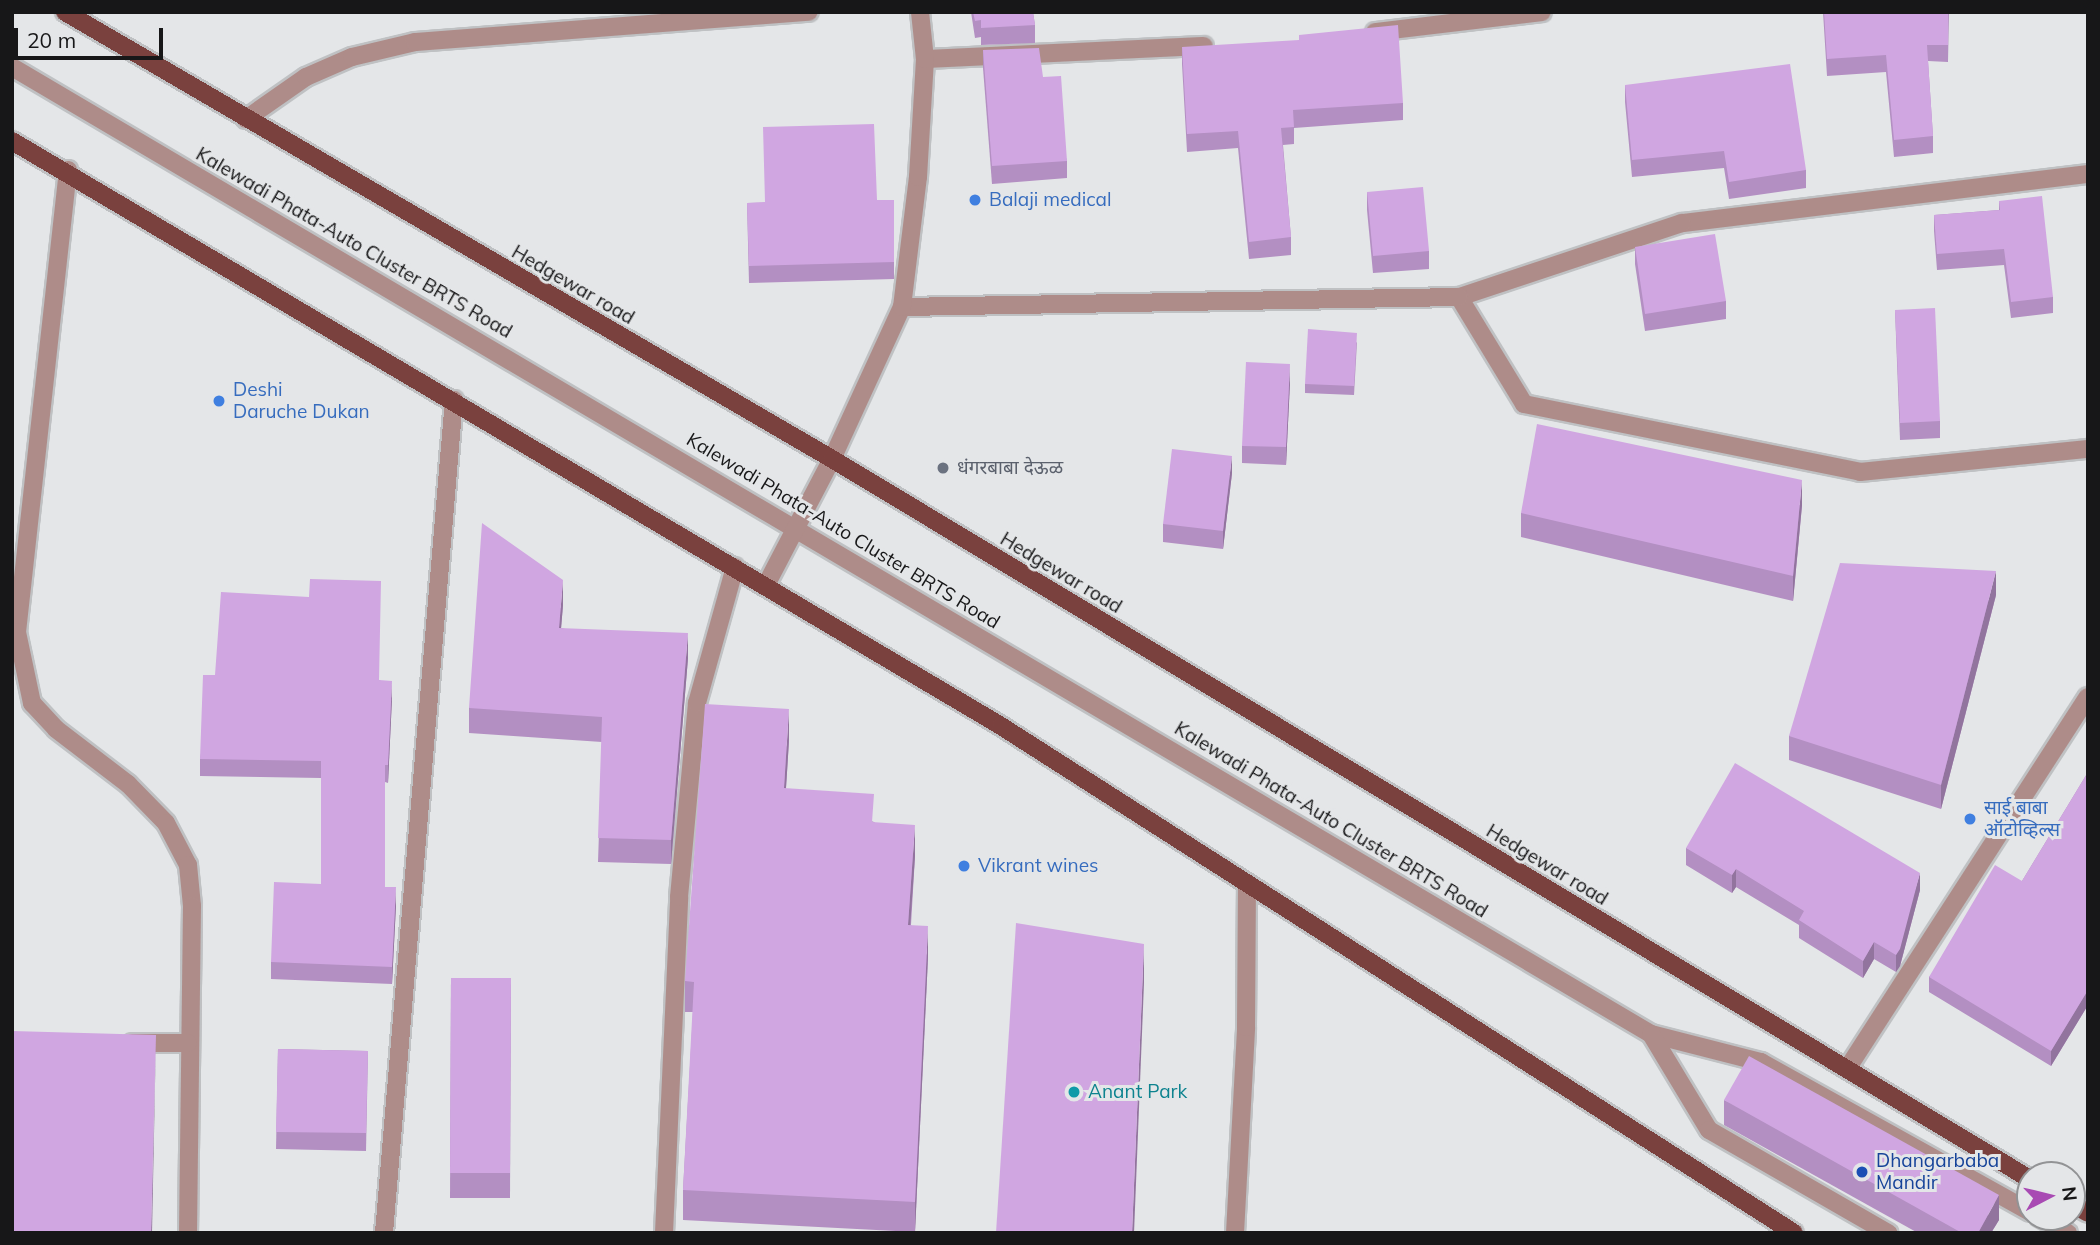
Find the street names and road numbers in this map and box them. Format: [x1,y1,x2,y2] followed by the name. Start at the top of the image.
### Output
[192,143,516,343] street label: Kalewadi Phata-Auto Cluster BRTS Road
[508,241,638,329] street label: Hedgewar road
[682,428,1004,634] street label: Kalewadi Phata-Auto Cluster BRTS Road
[996,528,1126,618] street label: Hedgewar road
[1170,717,1492,923] street label: Kalewadi Phata-Auto Cluster BRTS Road
[1482,820,1612,910] street label: Hedgewar road

